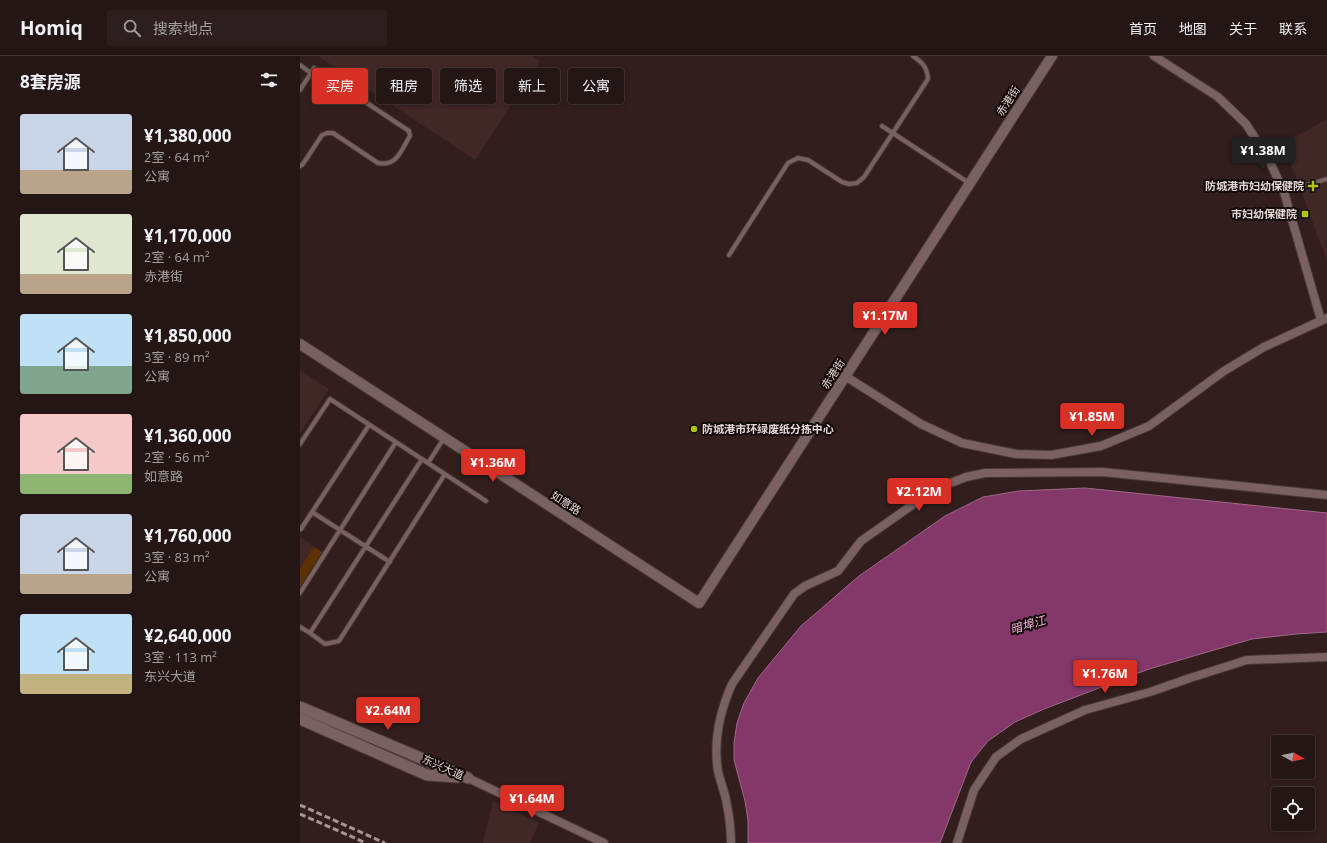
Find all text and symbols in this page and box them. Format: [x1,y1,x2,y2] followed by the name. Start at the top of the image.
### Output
[107,10,387,46] search box
[20,15,83,41] text: Homiq
[121,17,143,39] icon: search
[153,18,213,38] text: 搜索地点
[1129,19,1157,38] text: 首页
[1179,19,1207,38] text: 地图
[1229,19,1257,38] text: 关于
[1279,19,1307,38] text: 联系
[312,68,368,104] chip: 买房
[376,68,432,104] chip: 租房
[440,68,496,104] chip: 筛选
[504,68,560,104] chip: 新上
[568,68,624,104] chip: 公寓
[258,69,280,91] icon: filters
[20,70,81,93] text: 8套房源
[992,83,1023,119] street label: 赤港街
[144,124,231,147] text: ¥1,380,000
[52,130,100,178] icon: home
[1230,137,1296,171] pin: ¥1.38M
[1240,141,1286,159] text: ¥1.38M
[144,148,209,166] text: 2室 · 64 m²
[144,167,170,185] text: 公寓
[1205,178,1304,193] place label: 防城港市妇幼保健院
[1307,180,1319,192] marker: 防城港市妇幼保健院
[1231,206,1297,221] place label: 巿妇幼保健院
[1300,209,1310,219] marker: 巿妇幼保健院
[144,224,231,247] text: ¥1,170,000
[52,230,100,278] icon: home
[144,248,209,266] text: 2室 · 64 m²
[144,267,183,285] text: 赤港街
[852,302,918,336] pin: ¥1.17M
[862,306,908,324] text: ¥1.17M
[144,324,231,347] text: ¥1,850,000
[52,330,100,378] icon: home
[144,348,209,366] text: 3室 · 89 m²
[817,356,848,392] street label: 赤港街
[144,367,170,385] text: 公寓
[1059,403,1125,437] pin: ¥1.85M
[1069,407,1115,425] text: ¥1.85M
[702,421,834,436] place label: 防城港市环绿废纸分拣中心
[144,424,231,447] text: ¥1,360,000
[689,424,699,434] marker: 防城港市环绿废纸分拣中心
[52,430,100,478] icon: home
[144,448,209,466] text: 2室 · 56 m²
[460,449,526,483] pin: ¥1.36M
[470,453,516,471] text: ¥1.36M
[144,467,183,485] text: 如意路
[886,478,952,512] pin: ¥2.12M
[896,482,942,500] text: ¥2.12M
[548,487,584,518] street label: 如意路
[144,524,231,547] text: ¥1,760,000
[52,530,100,578] icon: home
[144,548,209,566] text: 3室 · 83 m²
[144,567,170,585] text: 公寓
[1008,611,1049,638] water label: 暗埠江
[144,624,231,647] text: ¥2,640,000
[52,630,100,678] icon: home
[144,648,217,666] text: 3室 · 113 m²
[1072,660,1138,694] pin: ¥1.76M
[1082,664,1128,682] text: ¥1.76M
[144,667,196,685] text: 东兴大道
[355,697,421,731] pin: ¥2.64M
[365,701,411,719] text: ¥2.64M
[1271,735,1315,779] north arrow
[1271,735,1315,831] map controls
[420,751,466,782] street label: 东兴大道
[499,785,565,819] pin: ¥1.64M
[1271,787,1315,831] button: locate
[509,789,555,807] text: ¥1.64M

